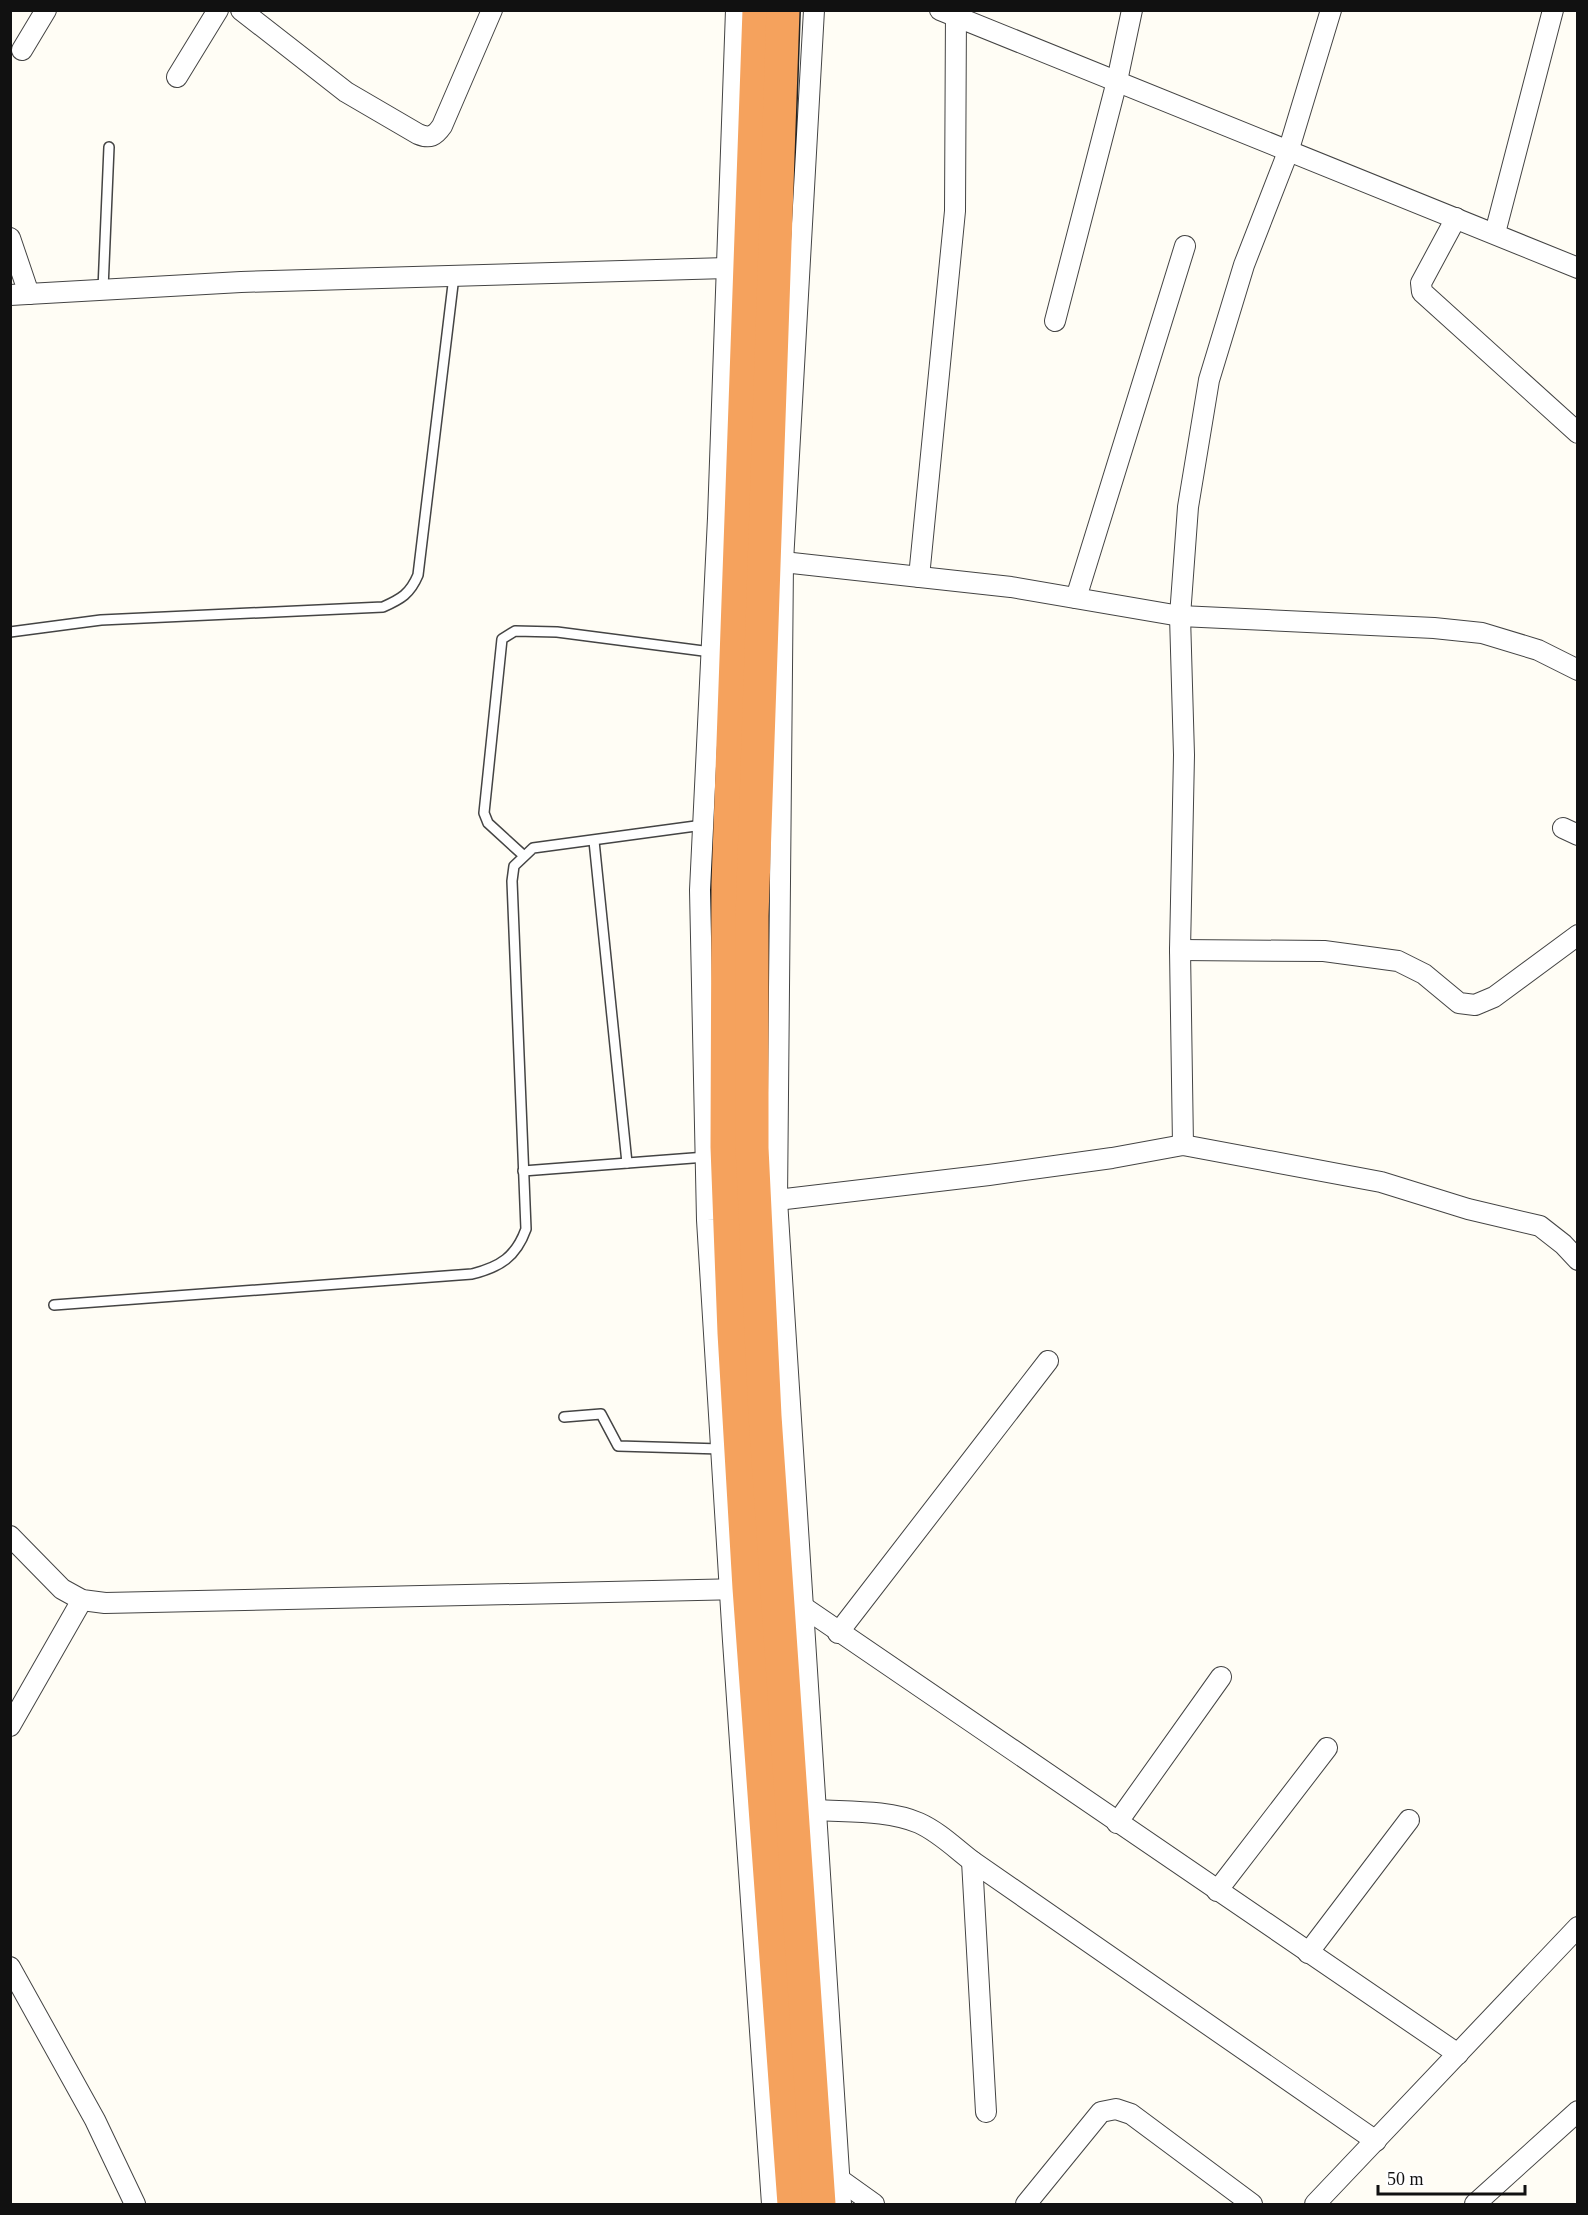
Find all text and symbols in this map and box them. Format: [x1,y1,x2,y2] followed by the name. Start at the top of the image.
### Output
[1378,2158,1525,2196] scale bar
[1387,2169,1424,2189] text: 50 m

